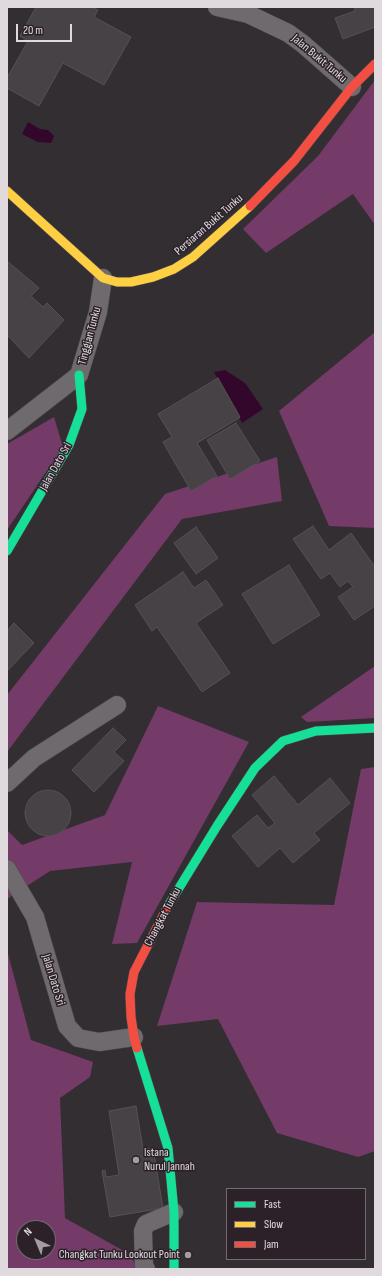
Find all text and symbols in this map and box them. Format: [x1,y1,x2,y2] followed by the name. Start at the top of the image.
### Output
[18,16,74,42] scale bar
[23,23,43,38] text: 20 m
[289,32,349,86] street label: Jalan Bukit Tunku
[172,191,246,259] street label: Persiaran Bukit Tunku
[75,305,105,367] street label: Tinggian Tunku
[37,440,75,494] street label: Jalan Dato Sri
[142,885,184,949] street label: Changkat Tunku
[38,953,68,1007] street label: Jalan Dato Sri
[144,1146,195,1174] place label: Istana Nurul Jannah
[131,1155,141,1165] marker: Istana Nurul Jannah
[226,1188,366,1260] legend
[264,1197,281,1212] text: Fast
[264,1217,283,1232] text: Slow
[16,1220,56,1260] north arrow
[21,1225,35,1238] text: N
[264,1237,279,1252] text: Jam
[59,1248,180,1262] place label: Changkat Tunku Lookout Point
[183,1250,193,1260] marker: Changkat Tunku Lookout Point

